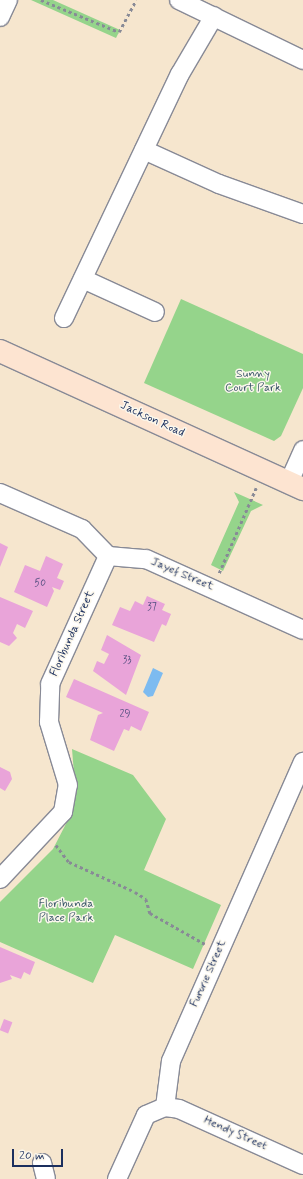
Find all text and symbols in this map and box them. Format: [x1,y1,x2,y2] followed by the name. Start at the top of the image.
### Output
[225,368,281,396] park label: Sunny Court Park
[118,399,186,441] street label: Jackson Road
[148,555,216,595] street label: Jayef Street
[34,578,46,590] house number: 50
[48,589,98,679] street label: Floribunda Street
[147,602,157,614] house number: 37
[123,655,131,667] house number: 33
[120,709,130,721] house number: 29
[39,898,93,926] park label: Floribunda Place Park
[188,938,230,1010] street label: Furorie Street
[200,1113,270,1155] street label: Hendy Street
[14,1141,65,1167] scale bar
[19,1148,45,1164] text: 20 m

